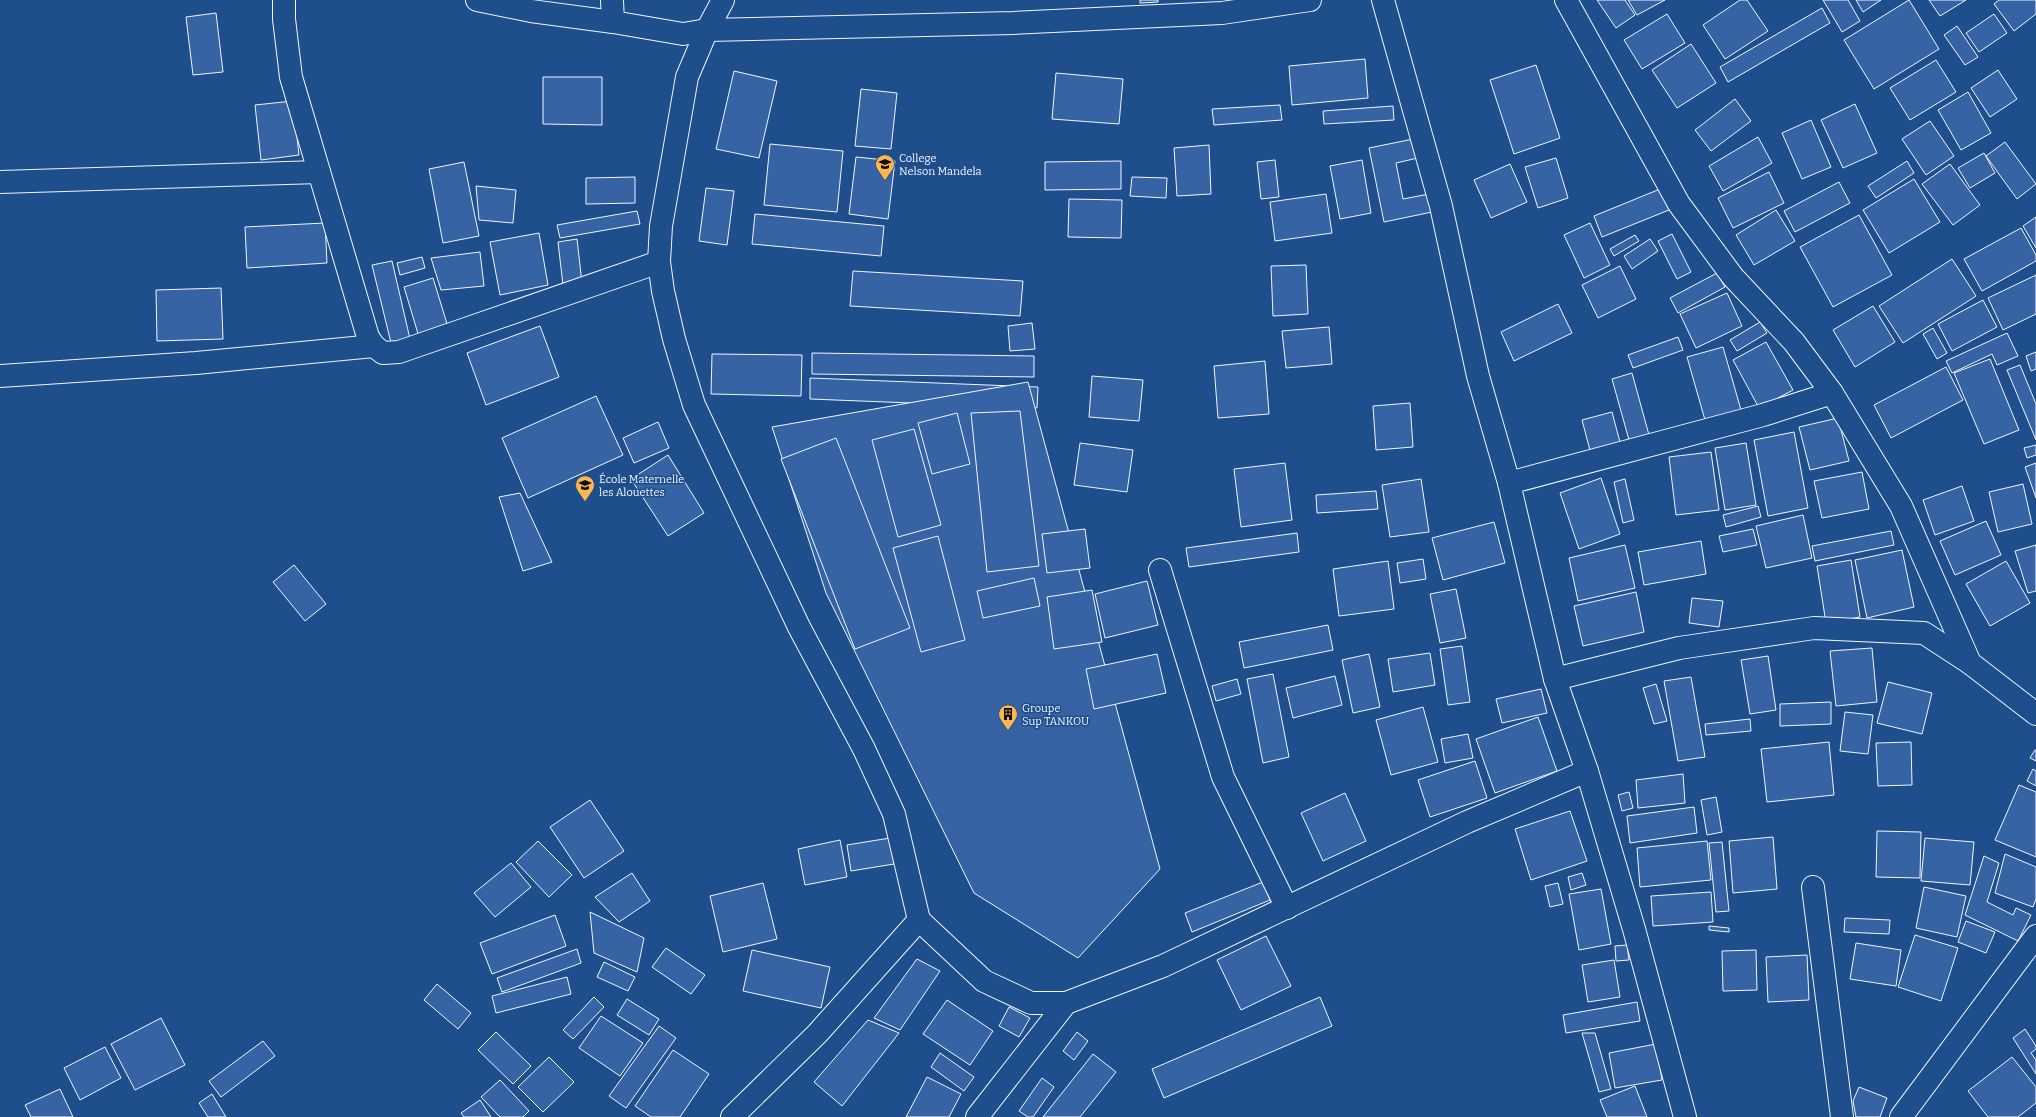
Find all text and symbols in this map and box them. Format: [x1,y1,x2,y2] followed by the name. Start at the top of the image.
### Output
[899,152,982,178] place label: College Nelson Mandela
[874,153,896,181] school or university icon: College Nelson Mandela
[599,472,684,499] place label: École Maternelle les Alouettes
[574,474,596,502] school or university icon: École Maternelle les Alouettes
[1022,702,1089,728] place label: Groupe Sup TANKOU
[997,703,1019,731] building icon: Groupe Sup TANKOU

